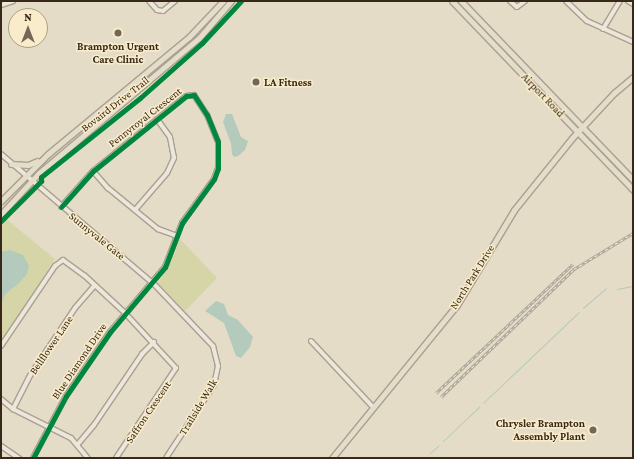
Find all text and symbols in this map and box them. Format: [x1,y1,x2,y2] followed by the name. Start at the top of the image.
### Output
[8,8,48,48] north arrow
[24,11,32,23] text: N
[112,27,124,39] marker: Brampton Urgent Care Clinic
[77,40,159,66] place label: Brampton Urgent Care Clinic
[519,70,567,120] street label: Airport Road
[78,73,152,135] street label: Bovaird Drive Trail
[264,75,312,89] place label: LA Fitness
[251,77,261,87] marker: LA Fitness
[106,84,184,150] street label: Pennyroyal Crescent
[66,209,128,263] street label: Sunnyvale Gate
[447,242,497,312] street label: North Park Drive
[26,313,76,377] street label: Bellflower Lane
[49,320,109,402] street label: Blue Diamond Drive
[176,376,220,438] street label: Trailside Walk
[122,378,174,446] street label: Saffron Crescent
[496,417,585,443] place label: Chrysler Brampton Assembly Plant
[588,425,598,435] marker: Chrysler Brampton Assembly Plant

